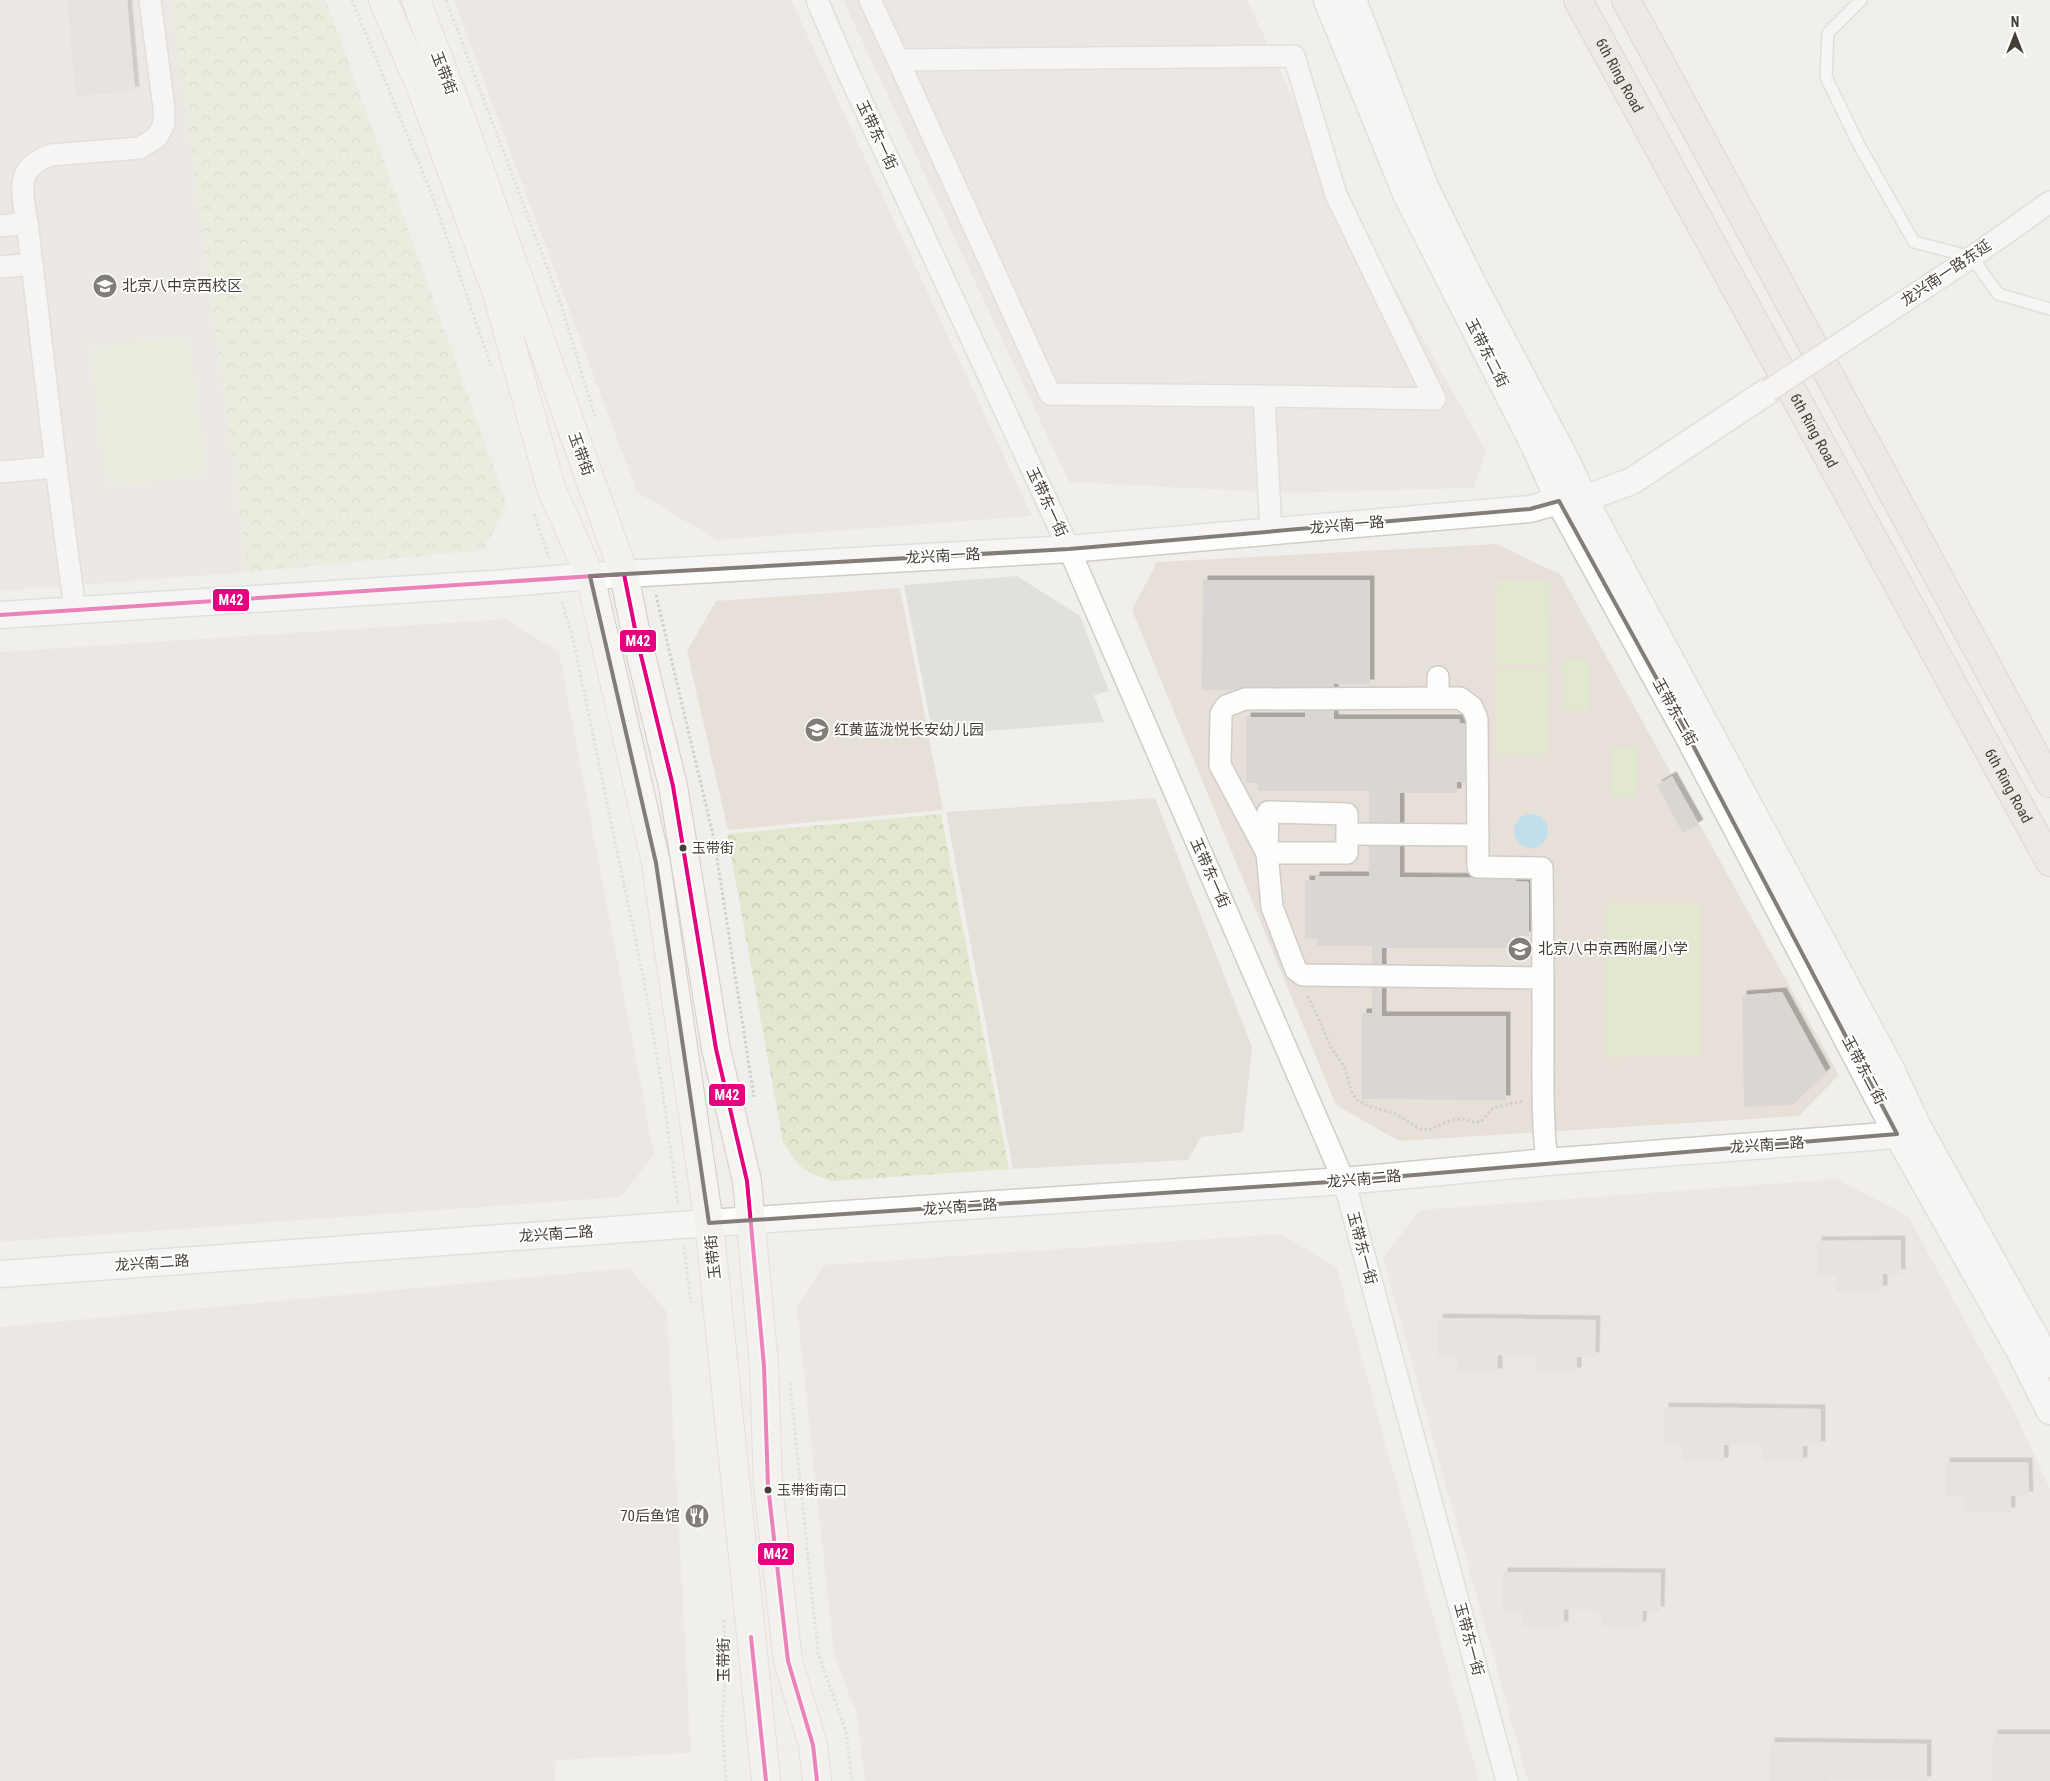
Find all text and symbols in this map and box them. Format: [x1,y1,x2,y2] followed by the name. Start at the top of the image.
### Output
[1990,10,2040,60] north arrow
[2011,14,2019,30] text: N
[1592,35,1647,116] street label: 6th Ring Road
[428,49,460,97] street label: 玉带街
[853,97,901,173] street label: 玉带东一街
[1897,236,1995,310] street label: 龙兴南一路东延
[92,273,118,299] school or university icon: 北京八中京西校区
[122,277,242,295] place label: 北京八中京西校区
[1462,315,1512,391] street label: 玉带东二街
[1786,390,1841,471] street label: 6th Ring Road
[565,430,597,478] street label: 玉带街
[1023,464,1071,540] street label: 玉带东一街
[1309,513,1385,537] street label: 龙兴南一路
[905,545,981,567] street label: 龙兴南一路
[212,588,250,612] line badge: M42
[219,592,243,608] text: M42
[619,629,657,653] line badge: M42
[626,633,650,649] text: M42
[1649,675,1701,749] street label: 玉带东二街
[804,717,830,743] school or university icon: 红黄蓝泷悦长安幼儿园
[834,721,984,739] place label: 红黄蓝泷悦长安幼儿园
[1981,746,2036,826] street label: 6th Ring Road
[1187,835,1233,911] street label: 玉带东一街
[692,840,734,856] place label: 玉带街
[678,843,688,853] marker: 玉带街
[1507,936,1533,962] school or university icon: 北京八中京西附属小学
[1538,940,1688,958] place label: 北京八中京西附属小学
[1838,1033,1890,1107] street label: 玉带东二街
[708,1083,746,1107] line badge: M42
[715,1087,739,1103] text: M42
[1729,1133,1805,1157] street label: 龙兴南二路
[1326,1167,1402,1191] street label: 龙兴南二路
[922,1195,998,1219] street label: 龙兴南二路
[1344,1209,1380,1287] street label: 玉带东一街
[518,1222,594,1246] street label: 龙兴南二路
[702,1234,724,1280] street label: 玉带街
[114,1251,190,1275] street label: 龙兴南二路
[777,1482,847,1498] place label: 玉带街南口
[763,1485,773,1495] marker: 玉带街南口
[684,1503,710,1529] restaurant icon: 70后鱼馆
[620,1507,680,1525] place label: 70后鱼馆
[757,1542,795,1566] line badge: M42
[764,1546,788,1562] text: M42
[1451,1600,1487,1678] street label: 玉带东一街
[715,1637,733,1683] street label: 玉带街

